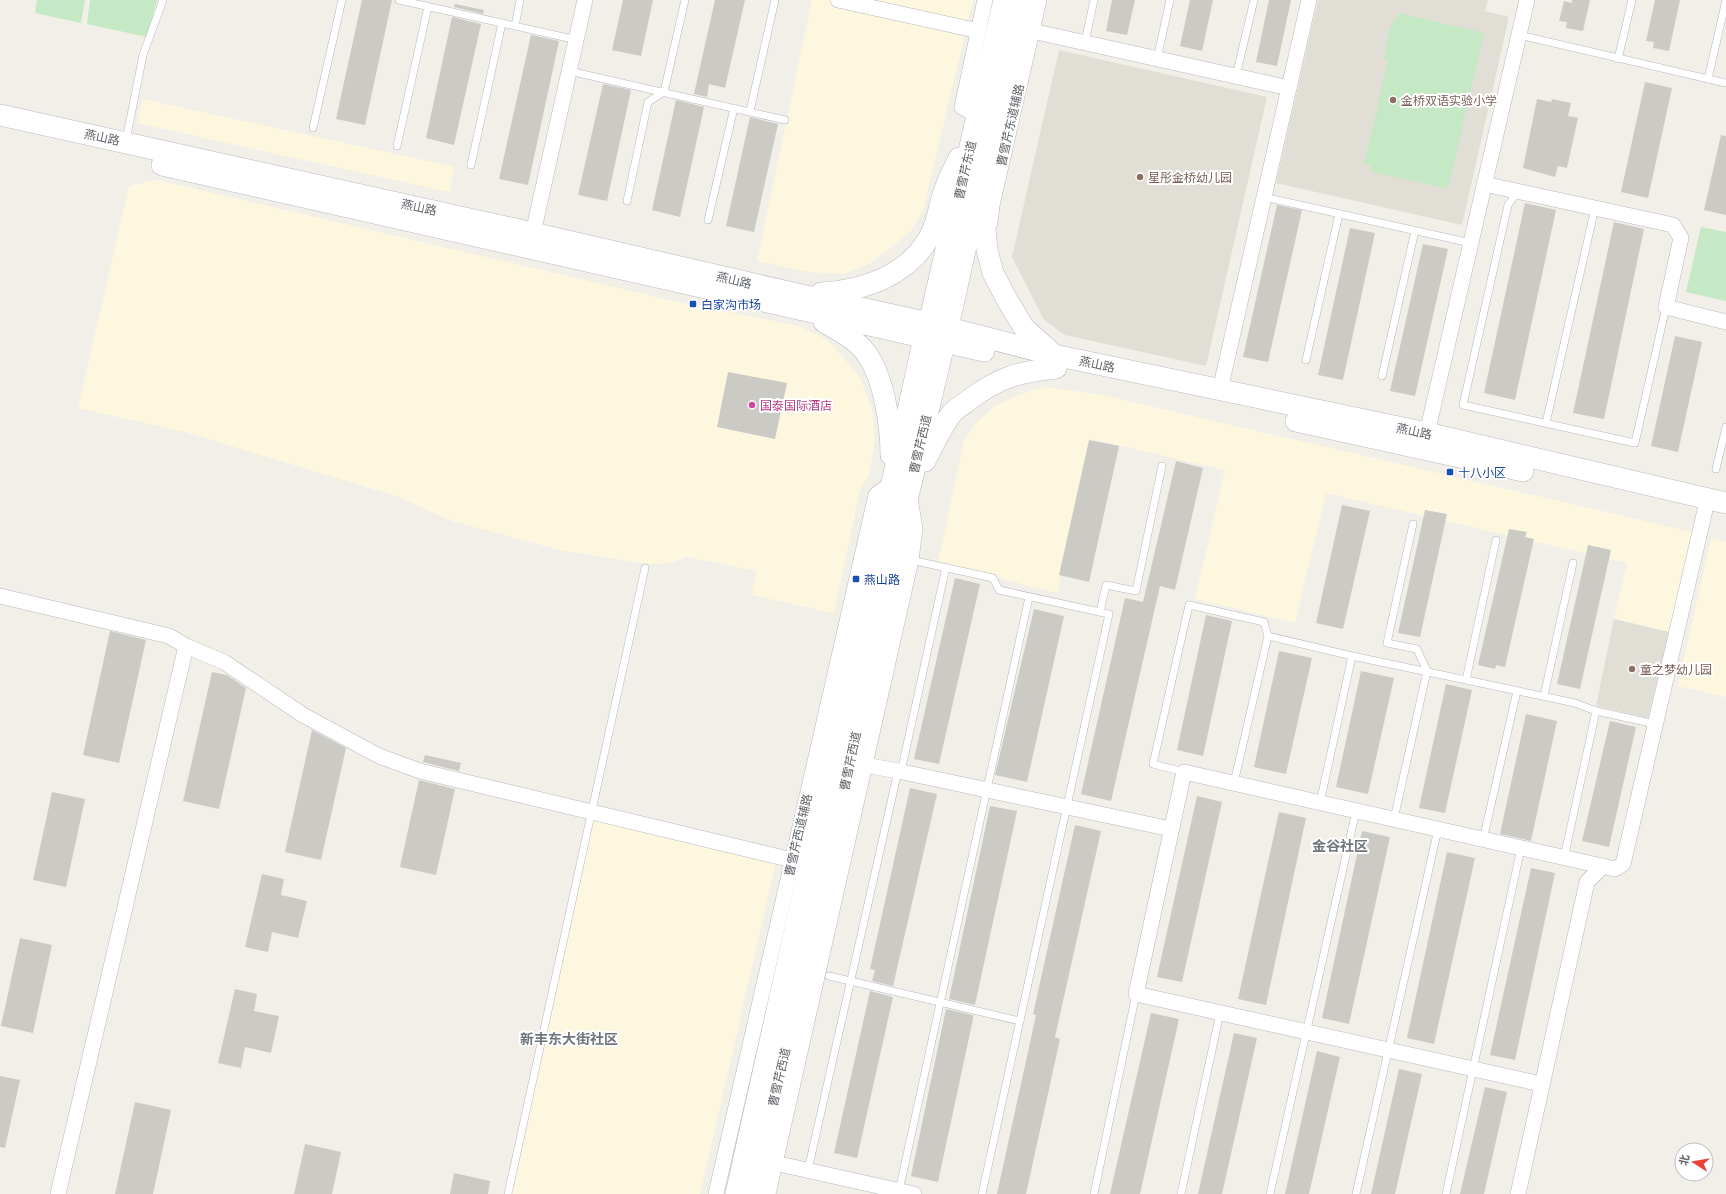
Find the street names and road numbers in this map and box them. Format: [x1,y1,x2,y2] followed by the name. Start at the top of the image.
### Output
[993,82,1027,168] street label: 曹雪芹东道辅路
[83,126,121,148] street label: 燕山路
[951,139,979,201] street label: 曹雪芹东道
[400,196,438,218] street label: 燕山路
[715,269,753,291] street label: 燕山路
[1078,353,1116,375] street label: 燕山路
[906,413,934,475] street label: 曹雪芹西道
[1395,420,1433,442] street label: 燕山路
[836,730,864,792] street label: 曹雪芹西道
[781,792,815,878] street label: 曹雪芹西道辅路
[765,1046,793,1108] street label: 曹雪芹西道

